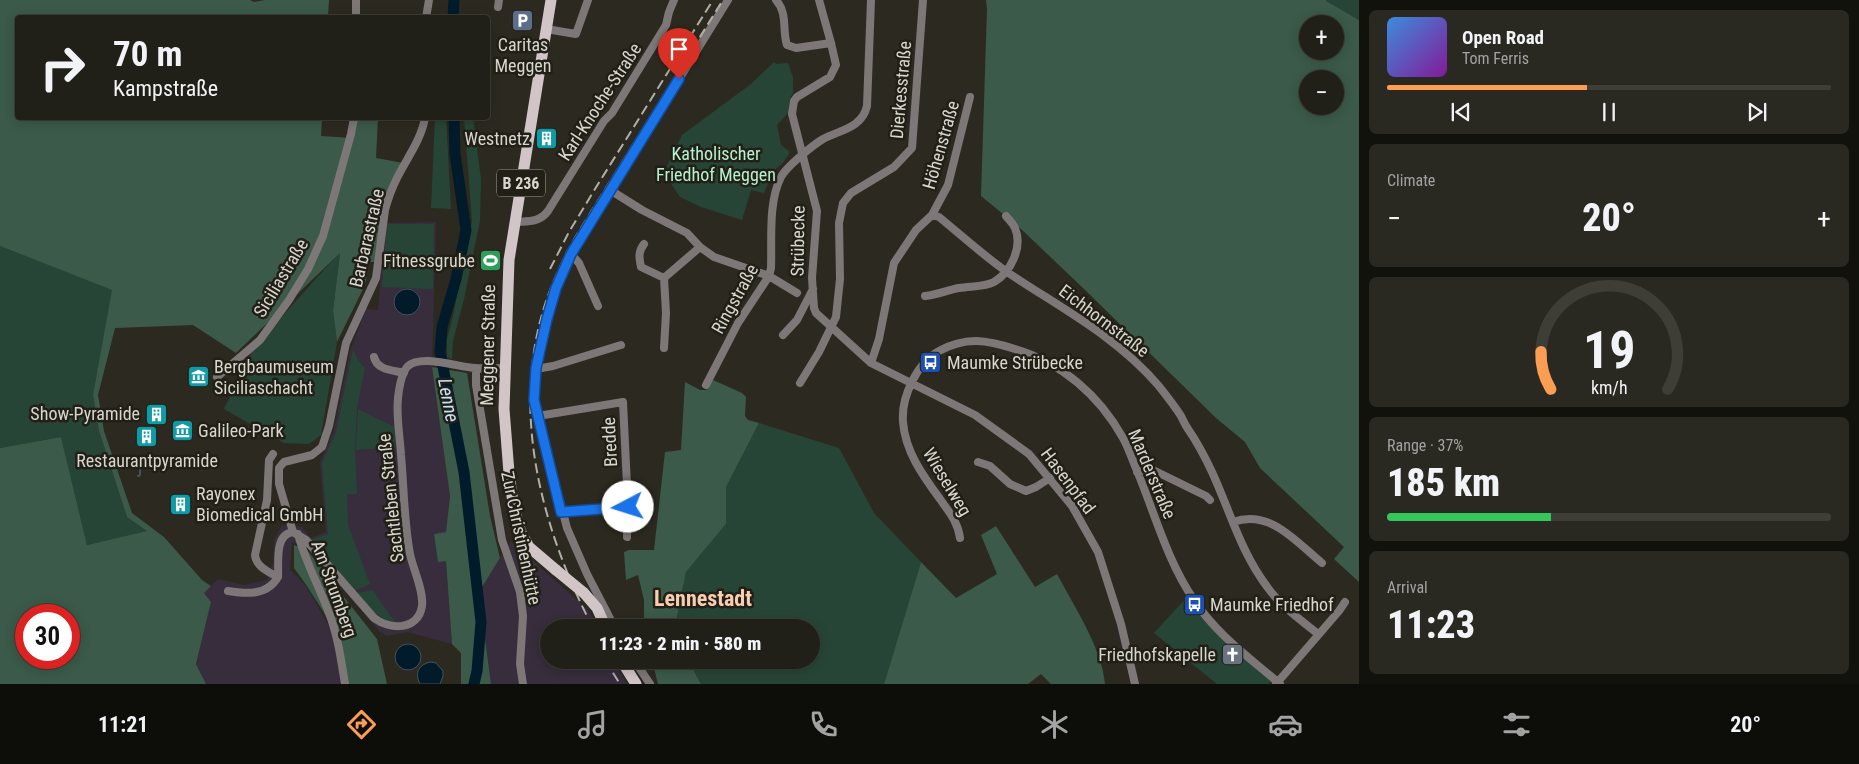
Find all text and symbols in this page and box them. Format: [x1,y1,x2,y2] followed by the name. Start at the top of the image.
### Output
[511,8,535,32] parking icon: Caritas Meggen
[1299,15,1344,115] map controls
[1299,15,1344,60] button: +
[1462,26,1544,49] text: Open Road
[658,28,700,79] pin
[113,34,182,75] text: 70 m
[495,34,551,76] place label: Caritas Meggen
[30,35,95,100] icon: right
[665,35,693,63] icon: arrive
[554,39,645,164] street label: Karl-Knoche-Straße
[886,40,915,140] street label: Dierkesstraße
[1462,49,1529,68] text: Tom Ferris
[1299,70,1344,115] button: −
[113,76,218,101] text: Kampstraße
[918,98,963,192] street label: Höhenstraße
[1447,98,1475,126] icon: previous
[1595,98,1623,126] icon: pause
[1743,98,1771,126] icon: next
[534,127,558,151] building icon: Westnetz
[464,128,530,149] place label: Westnetz
[656,143,776,185] park label: Katholischer Friedhof Meggen
[497,170,545,197] road number: B 236
[1387,171,1435,190] text: Climate
[345,187,388,289] street label: Barbarastraße
[1582,196,1636,240] text: 20°
[1387,202,1401,235] text: −
[1817,202,1831,235] text: +
[786,205,809,277] street label: Strübecke
[249,235,312,321] street label: Siciliastraße
[479,249,503,273] sports icon: Fitnessgrube
[383,250,475,271] place label: Fitnessgrube
[707,260,762,337] street label: Ringstraße
[1055,280,1153,361] street label: Eichhornstraße
[476,284,499,406] street label: Meggener Straße
[1583,320,1635,381] text: 19
[919,351,943,375] bus stop icon: Maumke Strübecke
[947,352,1083,373] place label: Maumke Strübecke
[214,356,334,398] place label: Bergbaumuseum Siciliaschacht
[186,365,210,389] museum icon: Bergbaumuseum Siciliaschacht
[433,376,464,424] water label: Lenne
[1591,377,1627,398] text: km/h
[144,402,168,426] building icon: Show-Pyramide
[30,403,140,424] place label: Show-Pyramide
[598,417,621,467] street label: Bredde
[170,419,194,443] museum icon: Galileo-Park
[198,420,284,441] place label: Galileo-Park
[135,424,159,448] building icon: Restaurantpyramide
[1124,426,1181,522] street label: Marderstraße
[373,433,408,563] street label: Sachtleben Straße
[1387,436,1463,455] text: Range · 37%
[919,444,976,520] street label: Wieselweg
[1037,444,1100,518] street label: Hasenpfad
[76,450,218,471] place label: Restaurantpyramide
[1387,461,1500,505] text: 185 km
[497,469,546,607] street label: Zur Christinenhütte
[601,480,653,532] position arrow
[196,483,323,525] place label: Rayonex Biomedical GmbH
[168,492,192,516] building icon: Rayonex Biomedical GmbH
[307,537,362,640] street label: Am Strumberg
[1387,578,1428,597] text: Arrival
[654,586,752,611] district label: Lennestadt
[1182,593,1206,617] bus stop icon: Maumke Friedhof
[1210,594,1334,615] place label: Maumke Friedhof
[1387,603,1475,647] text: 11:23
[15,604,80,669] speed limit sign: 30
[599,632,761,655] text: 11:23 · 2 min · 580 m
[1220,643,1244,667] church icon: Friedhofskapelle
[1098,644,1216,665] place label: Friedhofskapelle
[344,707,379,742] icon: directions
[575,707,610,742] icon: music
[806,707,841,742] icon: phone
[1037,707,1072,742] icon: climate
[1268,707,1303,742] icon: car
[1499,707,1534,742] icon: filters
[98,712,148,737] text: 11:21
[1730,712,1761,737] text: 20°

